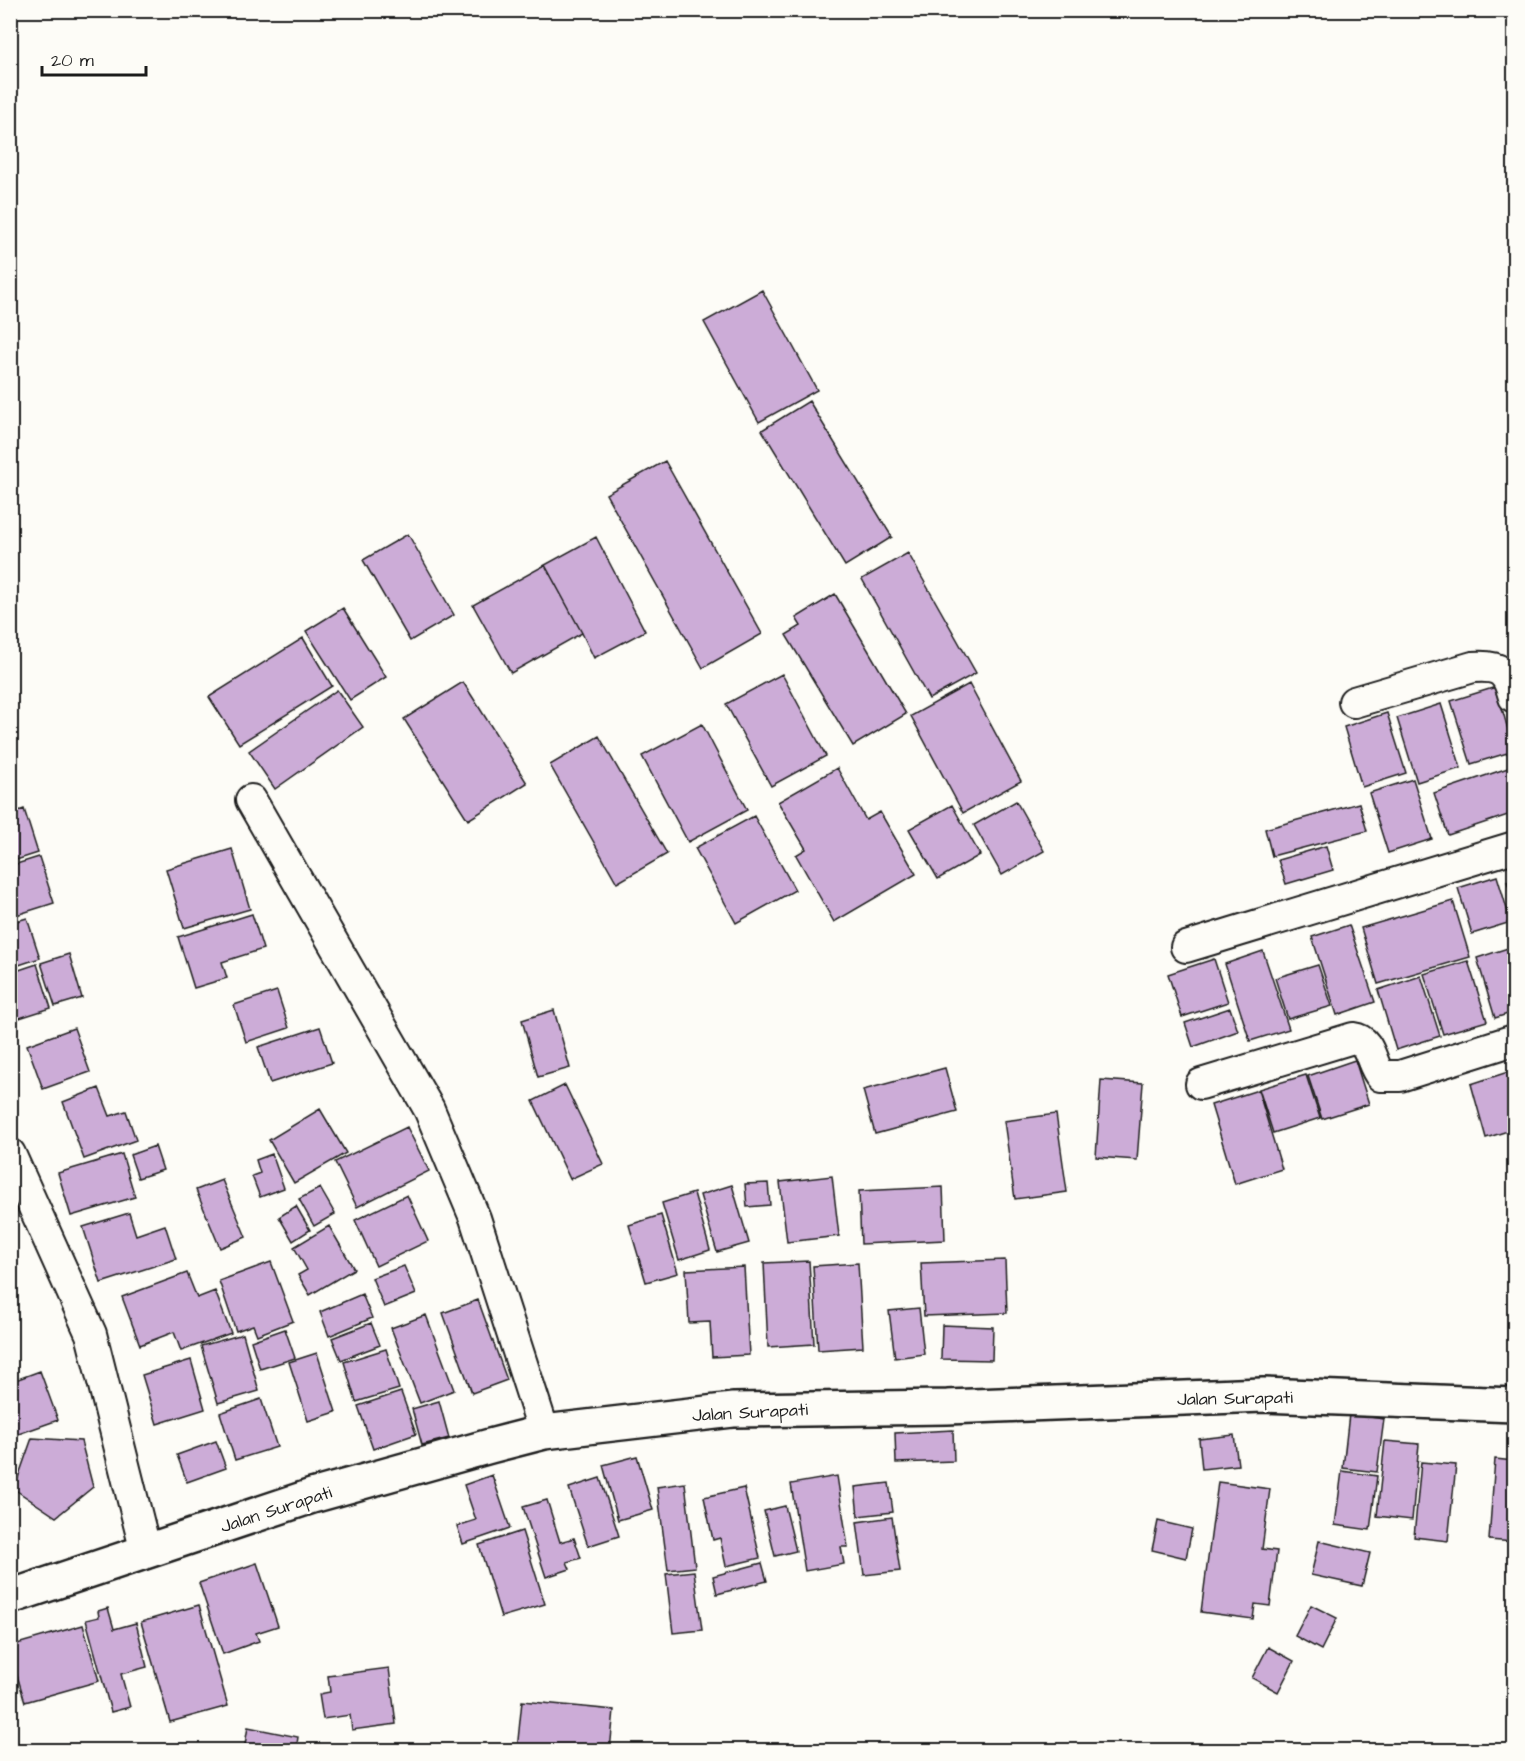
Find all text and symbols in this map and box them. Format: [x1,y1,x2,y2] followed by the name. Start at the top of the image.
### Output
[42,39,146,77] scale bar
[51,48,94,73] text: 20 m
[1177,1385,1293,1412] street label: Jalan Surapati
[692,1397,809,1428] street label: Jalan Surapati
[217,1480,335,1539] street label: Jalan Surapati

